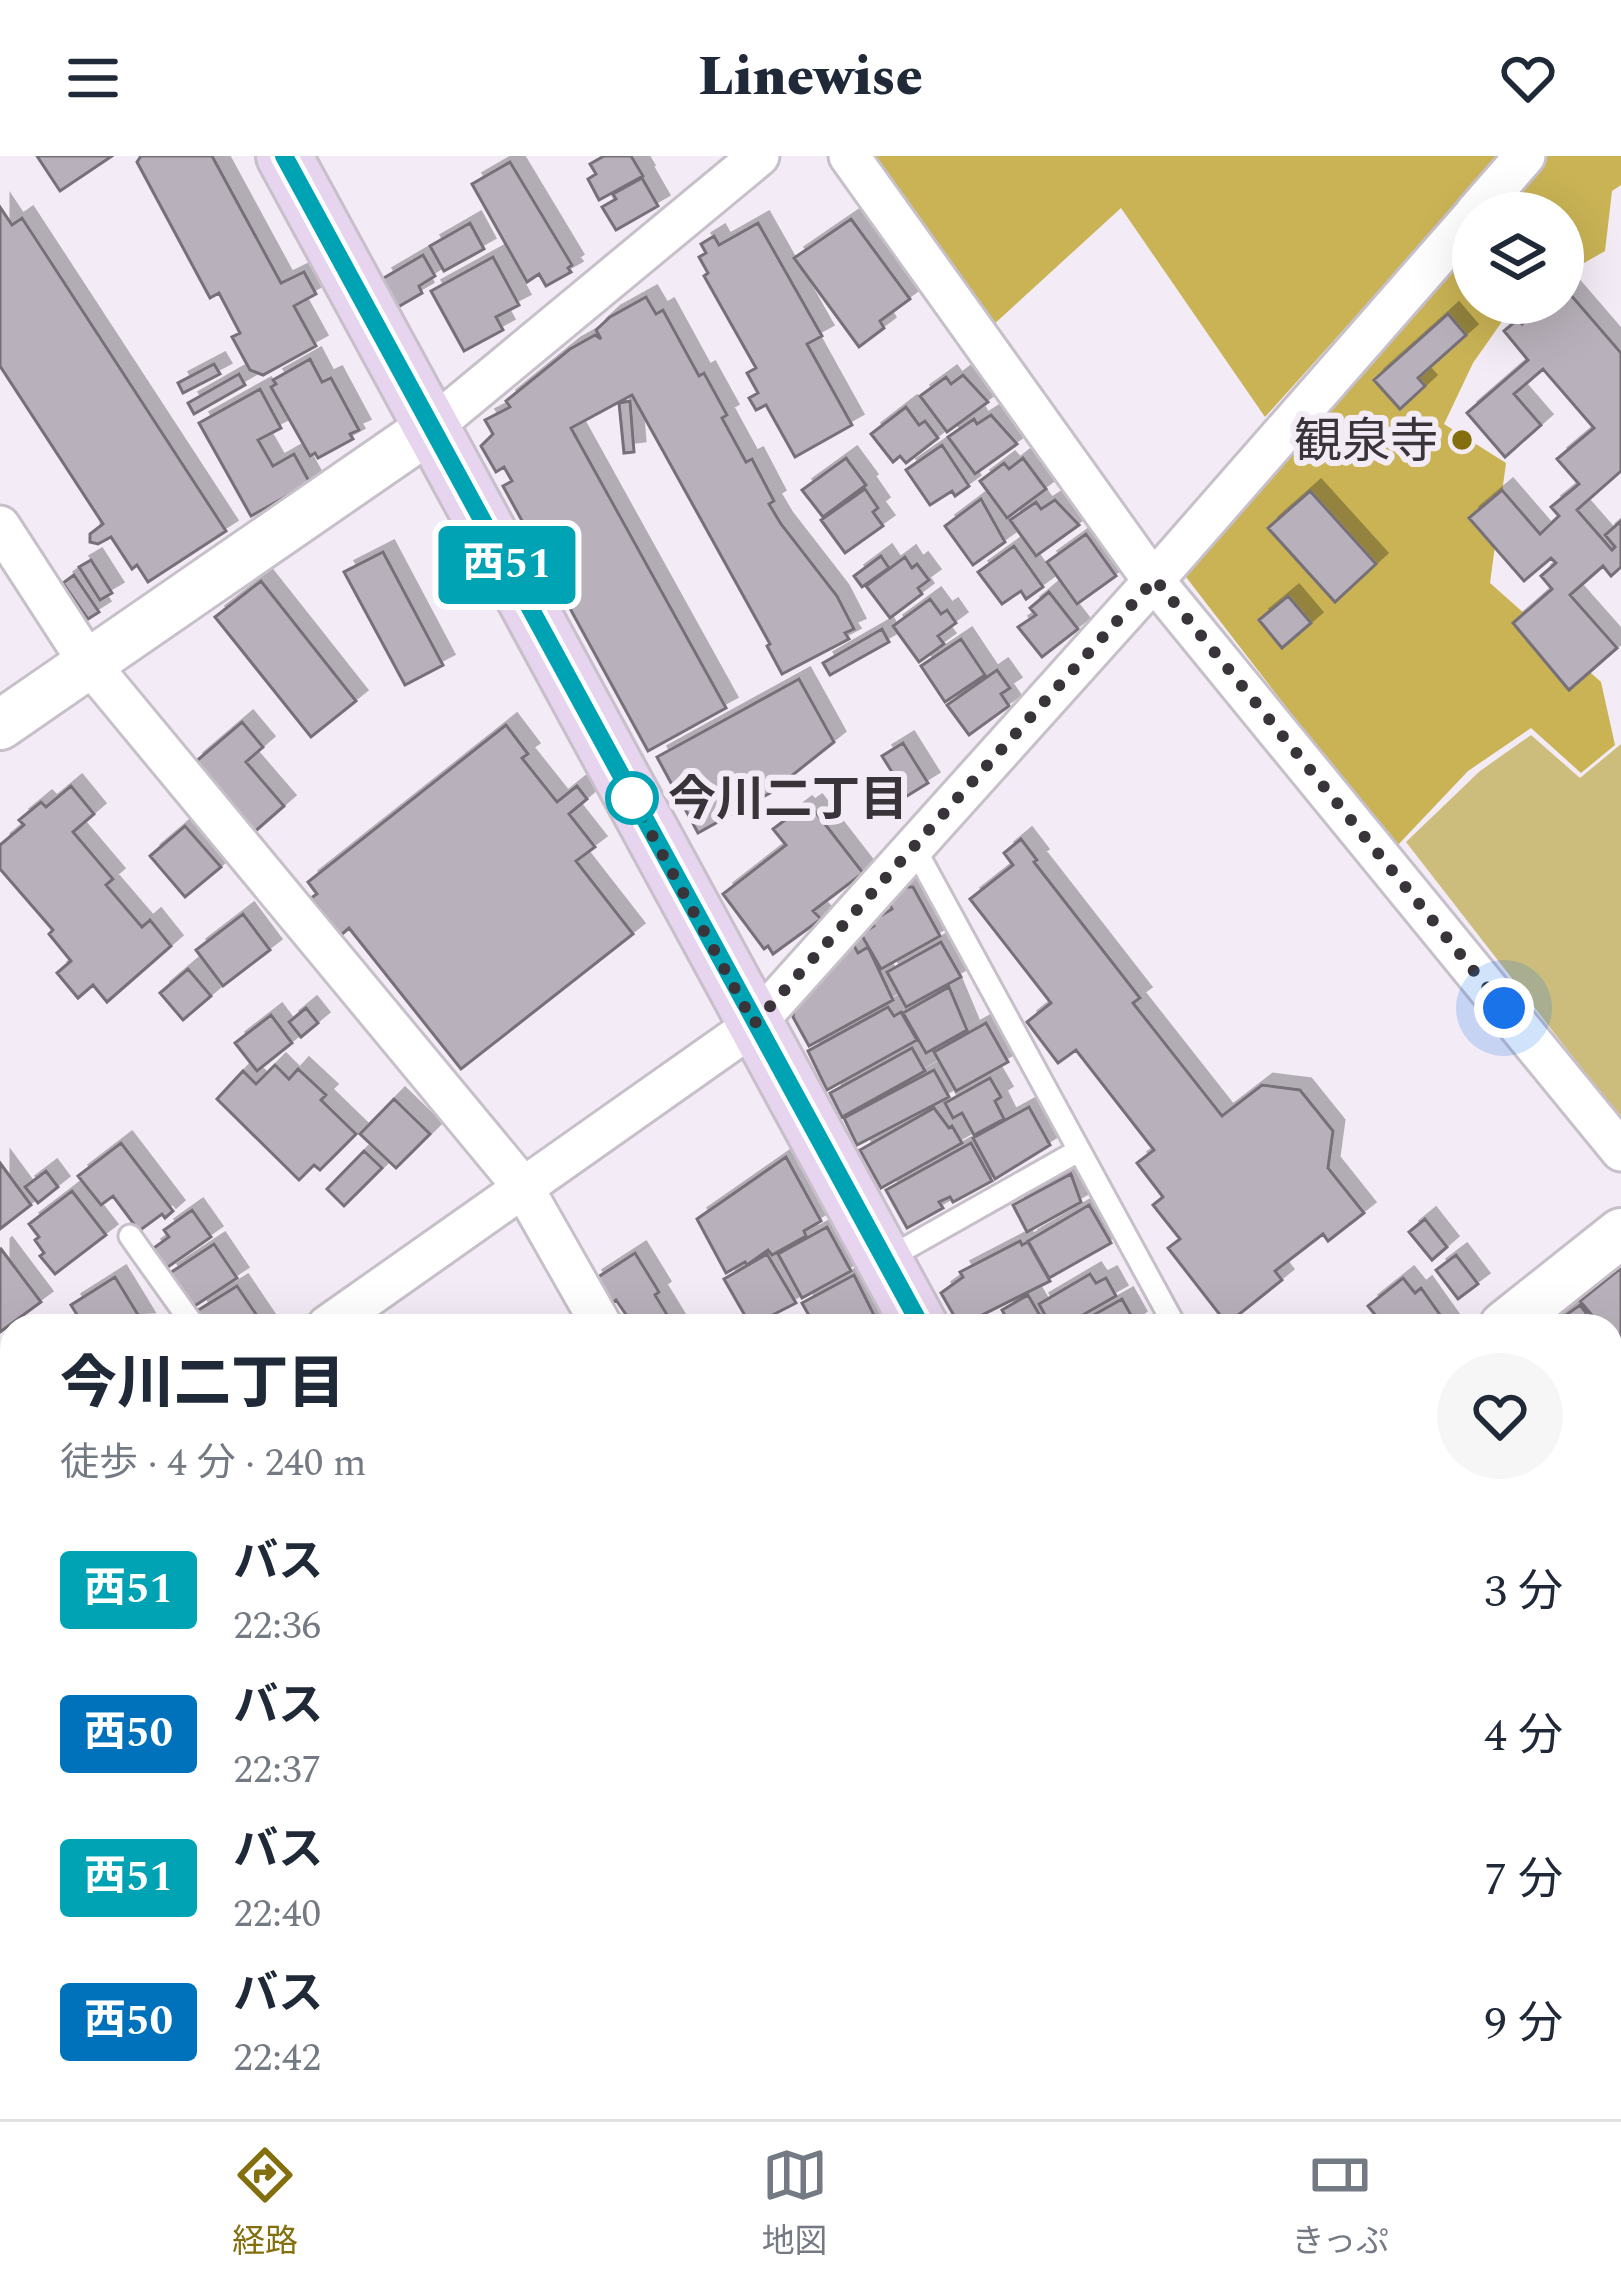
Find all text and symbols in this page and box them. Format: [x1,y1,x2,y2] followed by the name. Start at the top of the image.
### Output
[698,37,923,119] text: Linewise
[60,45,126,111] icon: menu
[1495,45,1561,111] icon: heart
[1452,192,1584,324] map controls
[1452,192,1584,324] button: layers
[1294,406,1438,479] place label: 観泉寺
[1449,427,1475,453] marker: 観泉寺
[438,526,576,604] line badge: 西51
[462,533,552,596] text: 西51
[668,764,908,837] place label: 今川二丁目
[607,773,657,823] marker: 今川二丁目
[1474,978,1534,1038] your location
[60,1342,345,1428] text: 今川二丁目
[1437,1353,1563,1479] button: heart
[60,1434,367,1493] text: 徒歩 · 4 分 · 240 m
[233,1528,323,1597] text: バス
[84,1558,173,1621] text: 西51
[1484,1558,1563,1627] text: 3 分
[233,1597,321,1656] text: 22:36
[233,1672,323,1741] text: バス
[84,1702,173,1765] text: 西50
[1484,1702,1563,1771] text: 4 分
[233,1741,321,1800] text: 22:37
[233,1816,323,1885] text: バス
[84,1846,173,1909] text: 西51
[1484,1846,1563,1915] text: 7 分
[233,1885,321,1944] text: 22:40
[233,1960,323,2029] text: バス
[84,1990,173,2053] text: 西50
[1484,1990,1563,2059] text: 9 分
[233,2029,321,2088] text: 22:42
[232,2142,298,2267] tab: 経路
[762,2142,828,2267] tab: 地図
[1291,2142,1389,2267] tab: きっぷ

